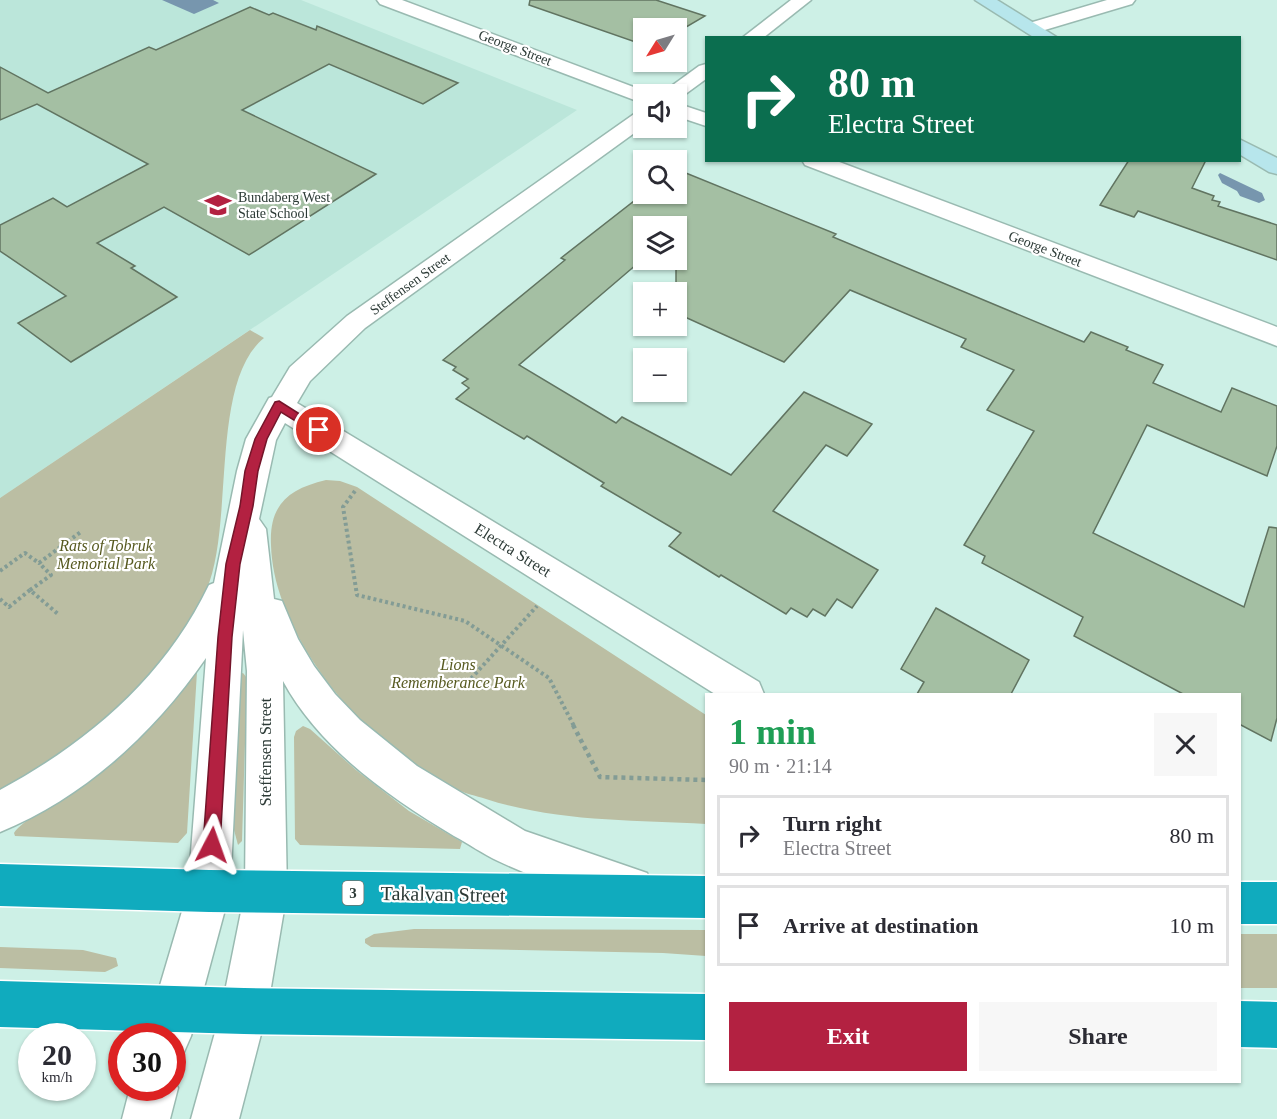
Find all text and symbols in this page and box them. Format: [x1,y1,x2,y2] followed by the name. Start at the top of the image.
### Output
[633,18,687,72] north arrow
[633,18,687,402] map controls
[476,27,554,69] street label: George Street
[729,60,807,138] icon: right
[828,60,916,106] text: 80 m
[633,84,687,138] button: sound
[828,109,974,139] text: Electra Street
[633,150,687,204] button: search
[203,190,233,220] school or university icon: Bundaberg West State School
[238,190,330,221] place label: Bundaberg West State School
[633,216,687,270] button: layers
[1006,228,1084,270] street label: George Street
[367,250,453,318] street label: Steffensen Street
[633,282,687,336] button: +
[633,348,687,402] button: −
[293,404,344,455] pin
[302,413,335,446] icon: arrive
[472,520,555,580] street label: Electra Street
[56,537,156,572] park label: Rats of Tobruk Memorial Park
[390,656,526,691] park label: Lions Rememberance Park
[257,697,274,806] street label: Steffensen Street
[729,712,816,752] text: 1 min
[1154,713,1217,776] button: close
[729,755,832,777] text: 90 m · 21:14
[783,811,882,836] text: Turn right
[180,813,244,877] position arrow
[732,819,765,852] icon: right
[1169,823,1214,848] text: 80 m
[783,837,891,859] text: Electra Street
[342,881,364,905] road number: 3
[380,882,506,906] street label: Takalvan Street
[732,909,765,942] icon: arrive
[783,913,979,938] text: Arrive at destination
[1169,913,1214,938] text: 10 m
[729,1002,967,1071] button: Exit
[979,1002,1217,1071] button: Share
[108,1023,186,1101] speed limit sign: 30
[42,1038,72,1071] text: 20
[42,1069,72,1085] text: km/h

